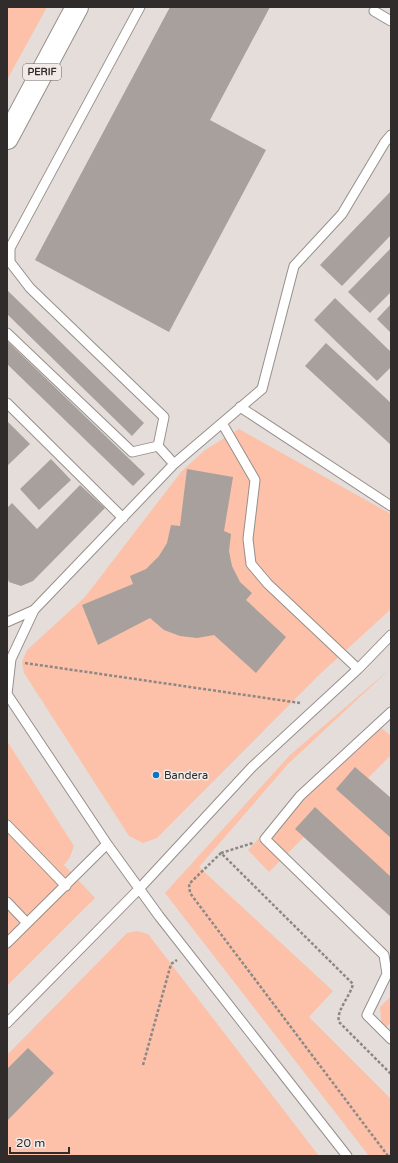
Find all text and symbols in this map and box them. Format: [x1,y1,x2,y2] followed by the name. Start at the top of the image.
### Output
[23,64,61,80] road number: PERIF
[164,769,208,782] place label: Bandera
[151,770,161,780] marker: Bandera
[10,1129,69,1155] scale bar
[16,1136,45,1150] text: 20 m

